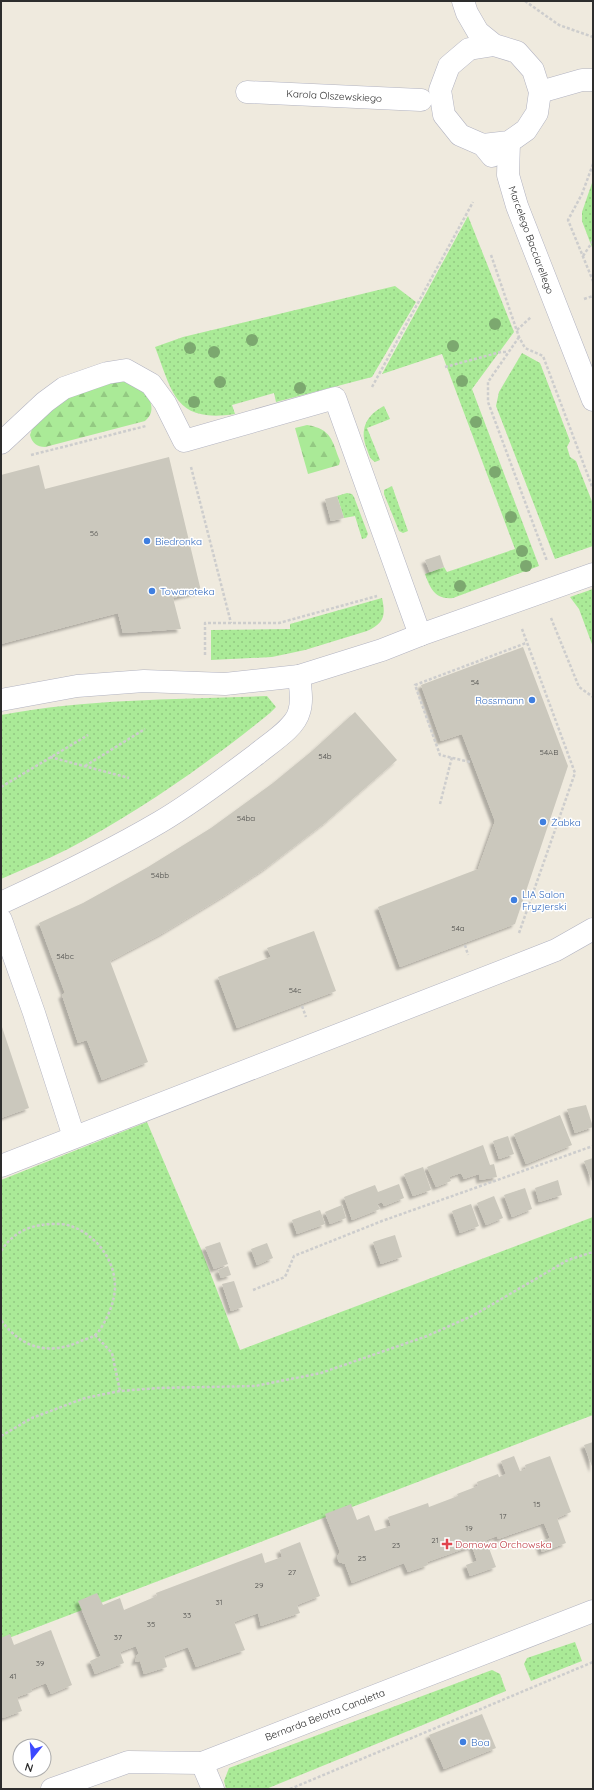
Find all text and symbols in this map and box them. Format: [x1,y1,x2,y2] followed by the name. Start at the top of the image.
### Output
[286,87,382,105] street label: Karola Olszewskiego
[505,184,557,296] street label: Marcelego Bacciarellego
[90,528,99,538] house number: 56
[155,535,202,548] place label: Biedronka
[142,536,152,546] marker: Biedronka
[160,585,215,598] place label: Towaroteka
[147,586,157,596] marker: Towaroteka
[471,677,479,687] house number: 54
[475,694,524,707] place label: Rossmann
[527,695,537,705] marker: Rossmann
[540,747,558,757] house number: 54AB
[318,751,332,761] house number: 54b
[237,813,255,823] house number: 54ba
[551,816,581,829] place label: Żabka
[538,817,548,827] marker: Żabka
[151,870,169,880] house number: 54bb
[522,888,566,913] place label: LIA Salon Fryzjerski
[509,895,519,905] marker: LIA Salon Fryzjerski
[451,923,465,933] house number: 54a
[56,951,74,961] house number: 54bc
[289,985,301,995] house number: 54c
[533,1499,541,1509] house number: 15
[499,1511,507,1521] house number: 17
[465,1523,473,1533] house number: 19
[431,1535,439,1545] house number: 21
[455,1538,552,1551] place label: Domowa Orchowska
[442,1539,452,1549] marker: Domowa Orchowska
[392,1540,400,1550] house number: 23
[358,1553,366,1563] house number: 25
[288,1567,296,1577] house number: 27
[255,1580,264,1590] house number: 29
[215,1597,223,1607] house number: 31
[183,1610,191,1620] house number: 33
[147,1619,155,1629] house number: 35
[114,1632,122,1642] house number: 37
[36,1658,45,1668] house number: 39
[9,1671,17,1681] house number: 41
[263,1686,387,1744] street label: Bernarda Belotta Canaletta
[471,1736,490,1749] place label: Boa
[458,1737,468,1747] marker: Boa
[12,1738,52,1778] north arrow
[23,1760,35,1775] text: N

